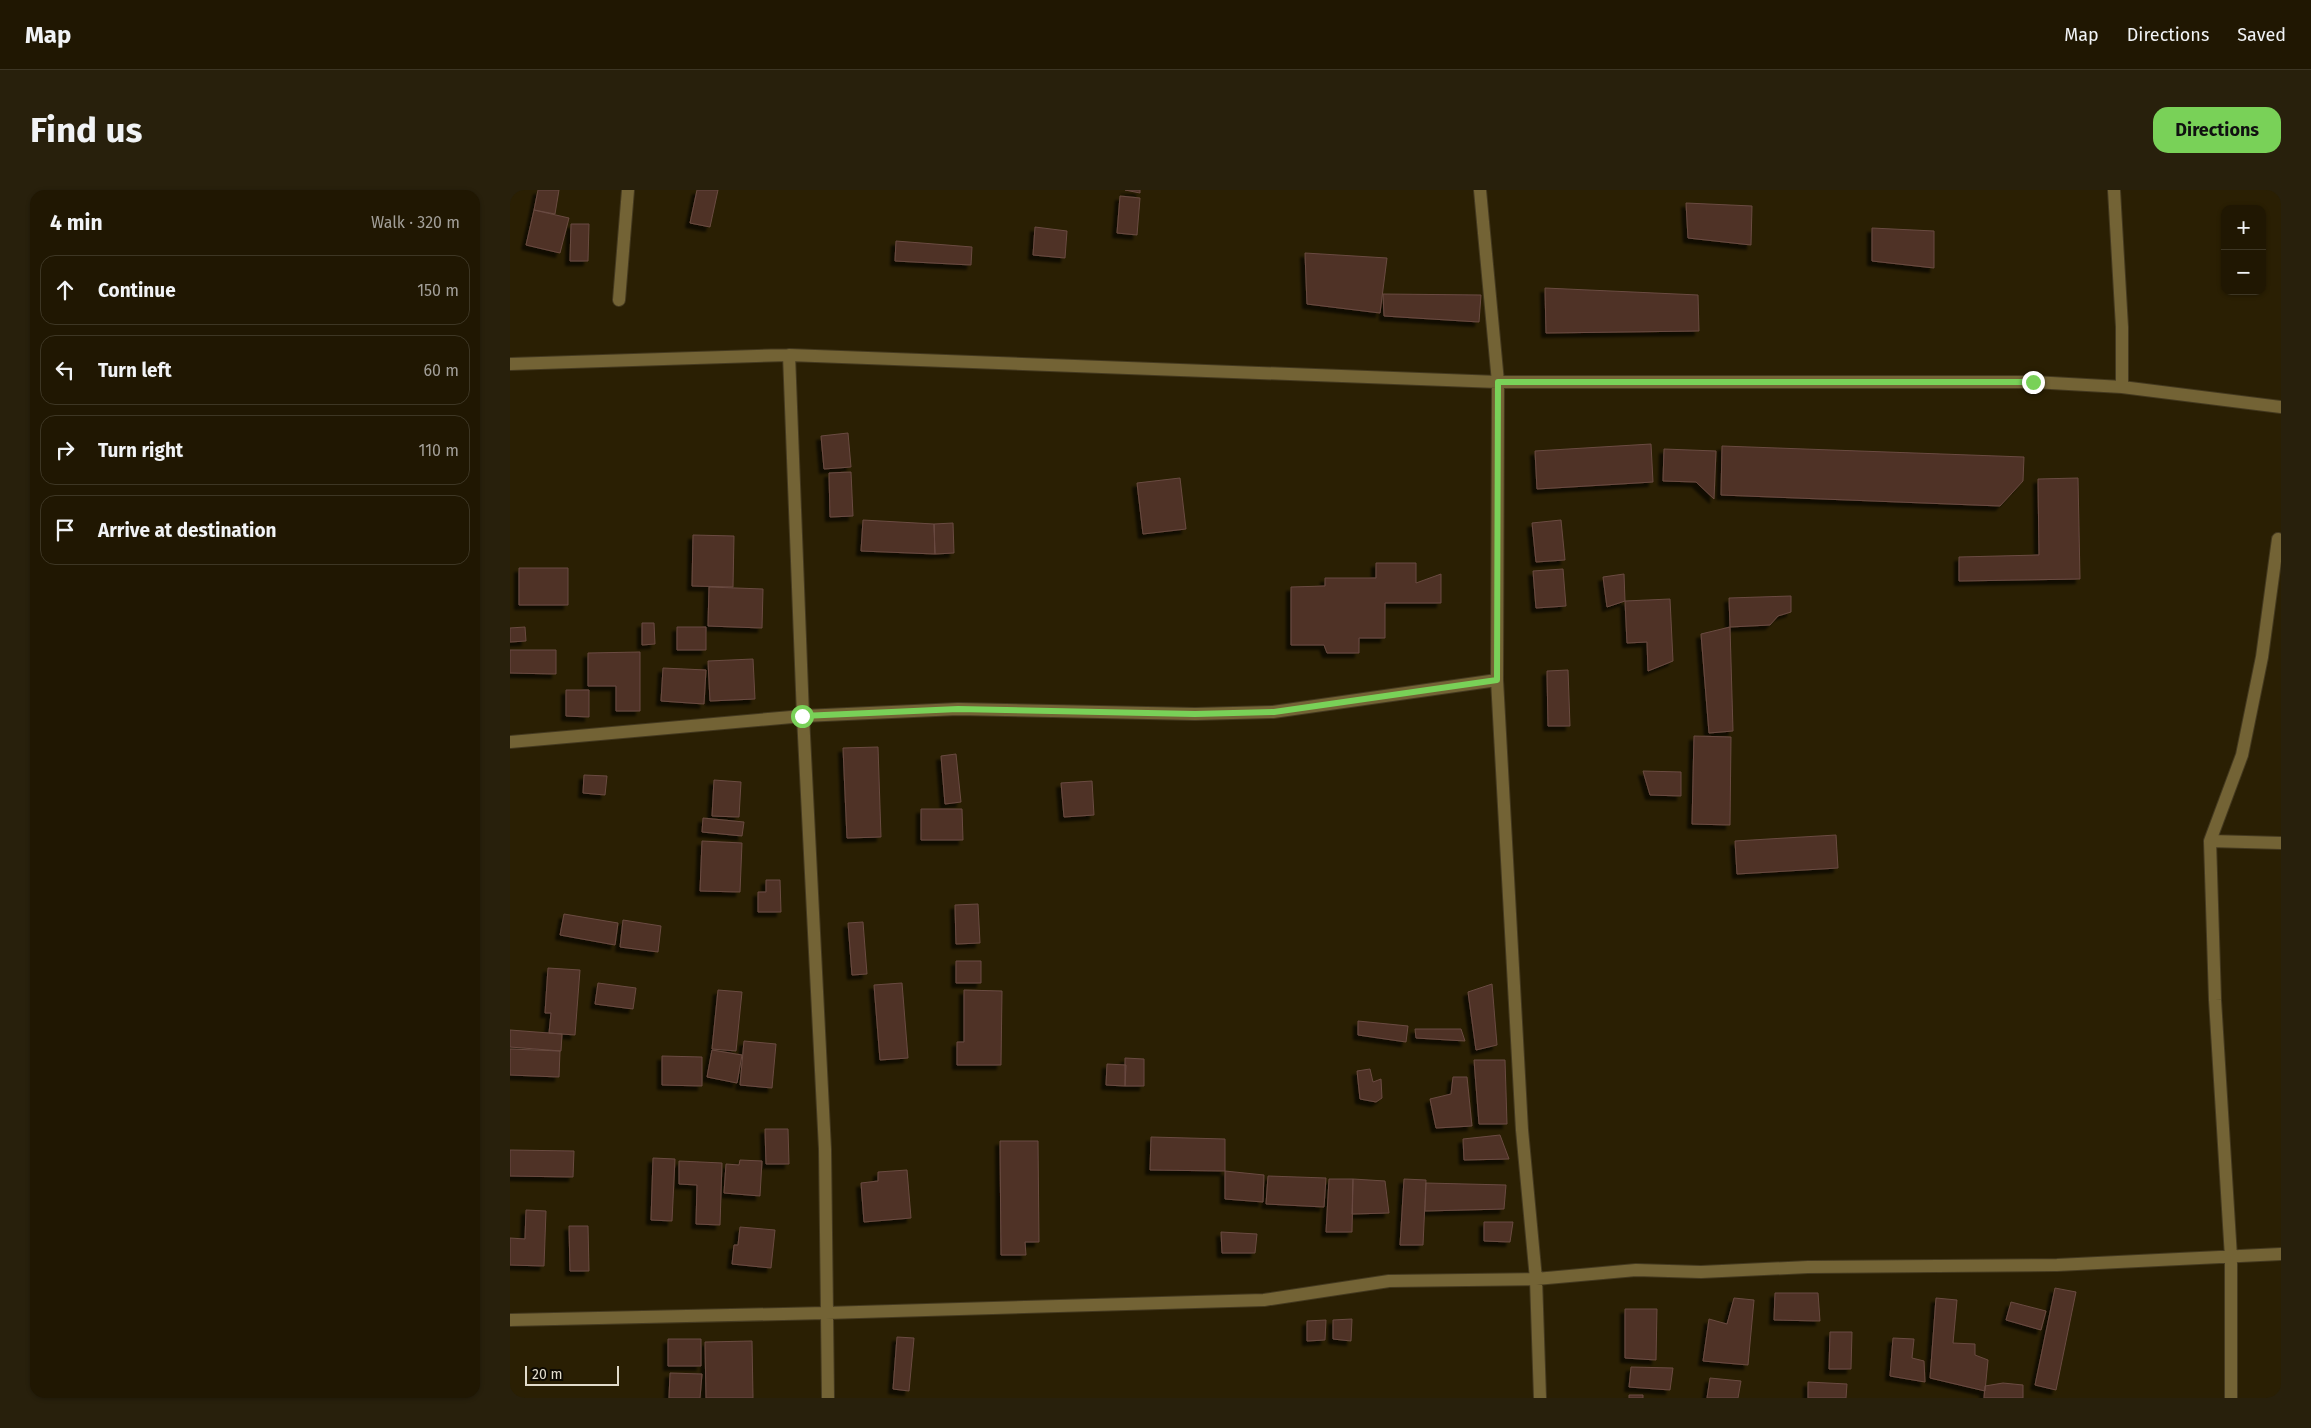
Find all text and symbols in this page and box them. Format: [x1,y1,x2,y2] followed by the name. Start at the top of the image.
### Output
[25,21,71,49] text: Map
[2064,24,2099,46] text: Map
[2127,24,2209,46] text: Directions
[2237,24,2286,46] text: Saved
[2153,107,2281,153] button: Directions
[30,109,142,151] text: Find us
[2221,205,2266,295] map controls
[2221,205,2266,250] button: +
[50,210,103,236] text: 4 min
[371,213,460,232] text: Walk · 320 m
[2221,250,2266,295] button: −
[51,276,79,304] icon: ahead
[98,279,176,302] text: Continue
[417,281,459,300] text: 150 m
[51,356,79,384] icon: left
[98,359,172,382] text: Turn left
[424,361,459,380] text: 60 m
[2022,371,2045,394] route end
[51,436,79,464] icon: right
[98,439,183,462] text: Turn right
[418,441,459,460] text: 110 m
[51,516,79,544] icon: arrive
[98,519,277,542] text: Arrive at destination
[791,705,814,728] route start
[525,1363,619,1386] scale bar
[532,1366,562,1383] text: 20 m

